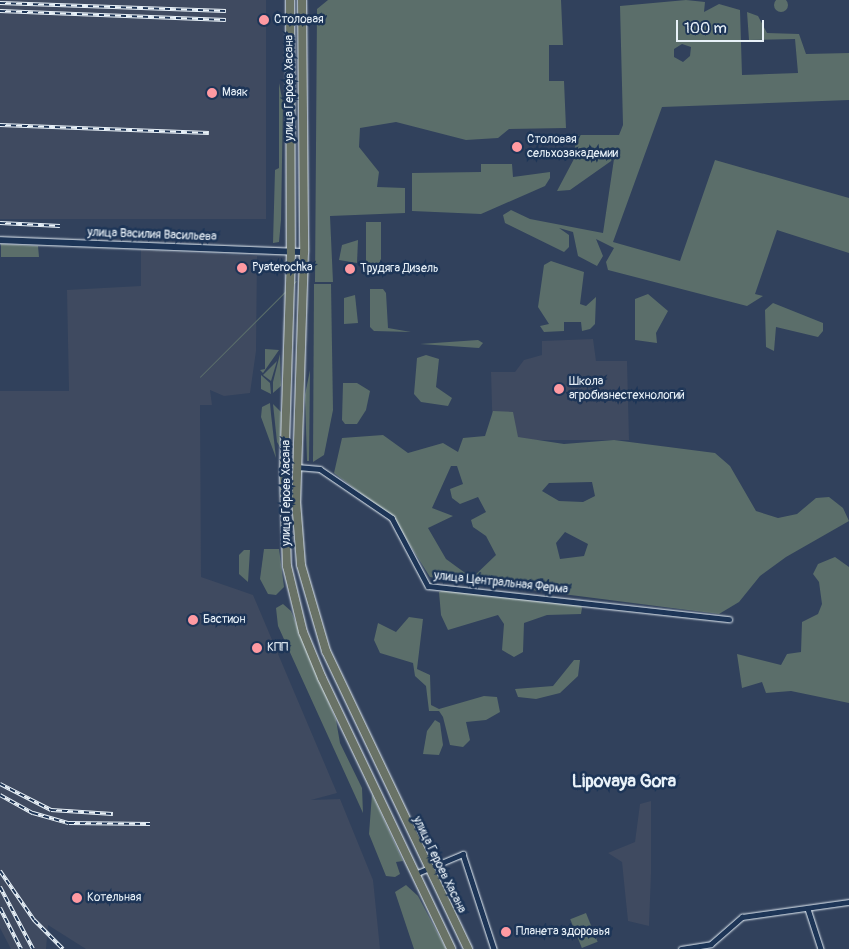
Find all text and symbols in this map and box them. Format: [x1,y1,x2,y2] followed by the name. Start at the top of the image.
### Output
[679,10,766,42] scale bar
[274,13,324,27] place label: Столовая
[258,14,270,26] marker: Столовая
[684,19,727,38] text: 100 m
[283,35,297,141] street label: улица Героев Хасана
[222,86,248,100] place label: Маяк
[206,87,218,99] marker: Маяк
[527,133,618,161] place label: Столовая сельхозакадемии
[511,141,523,153] marker: Столовая сельхозакадемии
[87,226,217,244] street label: улица Василия Васильева
[252,261,313,275] place label: Pyaterochka
[236,262,248,274] marker: Pyaterochka
[360,262,439,276] place label: Трудяга Дизель
[344,263,356,275] marker: Трудяга Дизель
[569,375,685,403] place label: Школа агробизнестехнологий
[553,383,565,395] marker: Школа агробизнестехнологий
[280,440,294,546] street label: улица Героев Хасана
[433,569,569,597] street label: улица Центральная Ферма
[203,613,245,627] place label: Бастион
[187,614,199,626] marker: Бастион
[267,641,288,655] place label: КПП
[251,642,263,654] marker: КПП
[572,771,676,793] district label: Lipovaya Gora
[409,814,469,916] street label: улица Героев Хасана
[87,891,141,905] place label: Котельная
[71,892,83,904] marker: Котельная
[516,925,610,939] place label: Планета здоровья
[500,926,512,938] marker: Планета здоровья

